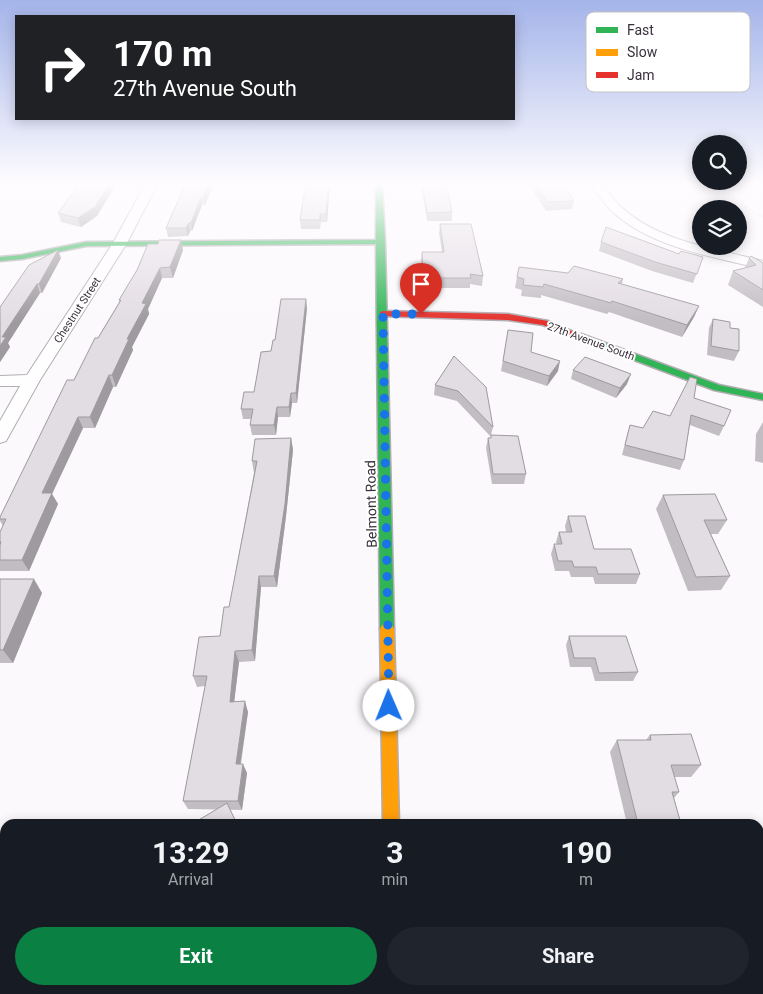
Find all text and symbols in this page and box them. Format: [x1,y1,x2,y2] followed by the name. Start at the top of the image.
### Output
[586,12,750,92] legend
[627,22,654,38] text: Fast
[113,34,212,75] text: 170 m
[30,35,95,100] icon: right
[627,44,658,60] text: Slow
[627,67,655,83] text: Jam
[113,76,297,101] text: 27th Avenue South
[692,135,747,255] map controls
[692,135,747,190] button: search
[692,200,747,255] button: layers
[400,263,442,314] pin
[407,270,435,298] icon: arrive
[51,275,104,346] street label: Chestnut Street
[545,320,636,363] street label: 27th Avenue South
[362,460,380,548] street label: Belmont Road
[362,679,414,731] position arrow
[152,835,229,870] text: 13:29
[386,835,403,870] text: 3
[560,835,612,870] text: 190
[168,870,213,889] text: Arrival
[381,870,408,889] text: min
[579,870,593,889] text: m
[15,927,377,985] button: Exit
[387,927,749,985] button: Share

